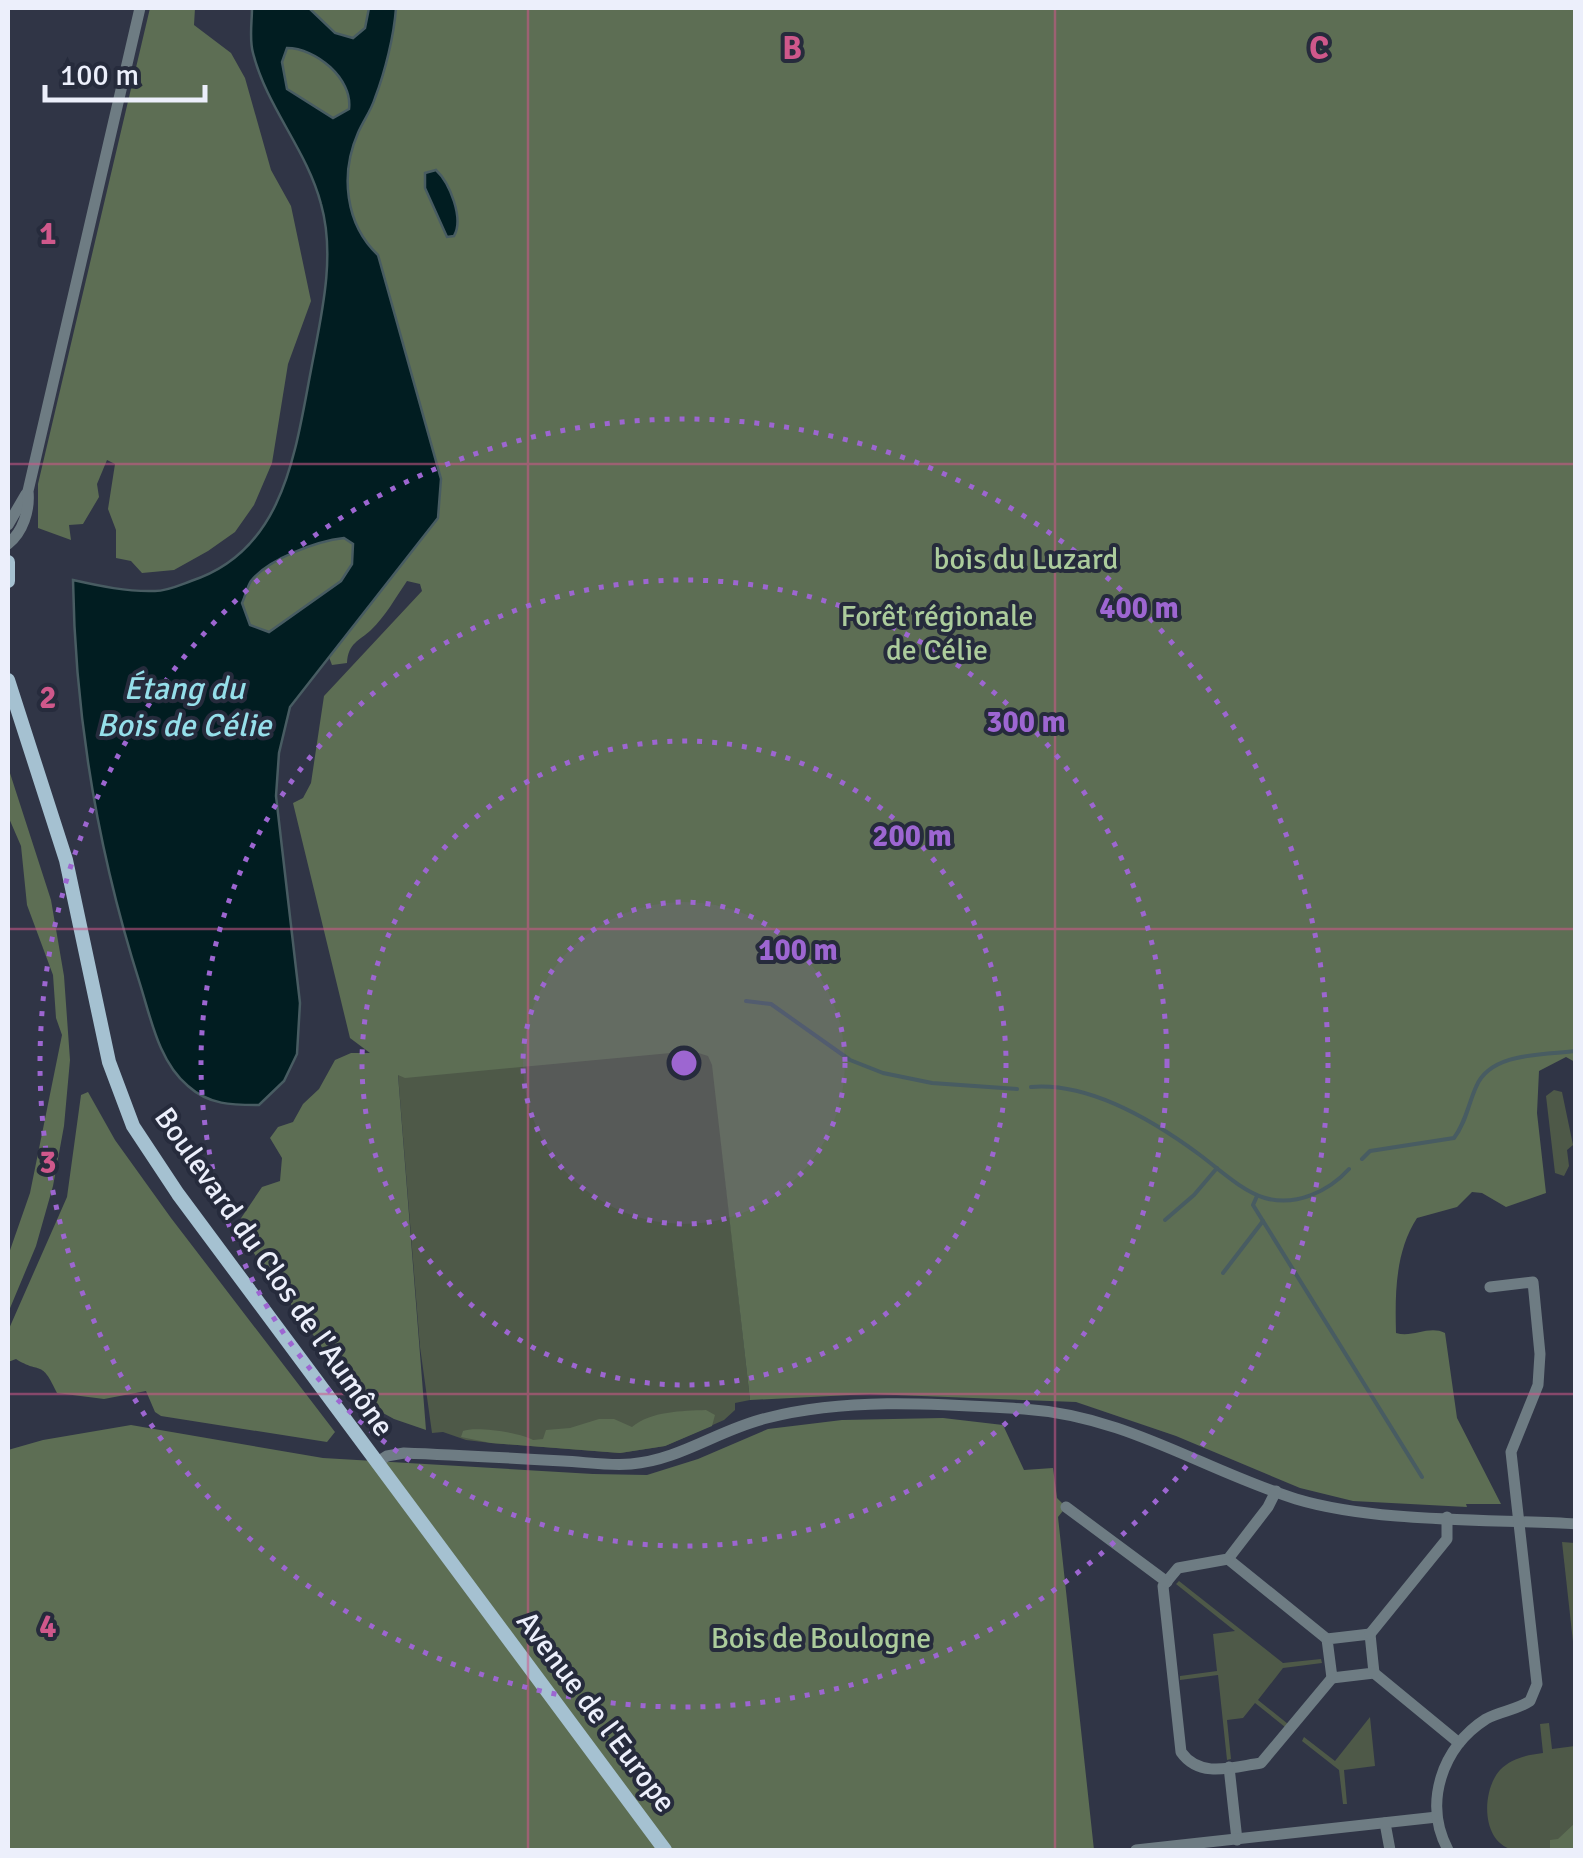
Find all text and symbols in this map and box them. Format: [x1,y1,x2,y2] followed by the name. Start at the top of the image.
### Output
[782,29,802,68] text: B
[1309,29,1329,68] text: C
[45,40,205,102] scale bar
[60,57,139,94] text: 100 m
[39,214,57,253] text: 1
[934,541,1118,578] park label: bois du Luzard
[1099,590,1179,627] text: 400 m
[840,598,1034,669] park label: Forêt régionale de Célie
[97,669,273,745] water label: Étang du Bois de Célie
[39,678,57,717] text: 2
[986,704,1066,741] text: 300 m
[872,818,952,855] text: 200 m
[758,932,838,969] text: 100 m
[666,1045,702,1081] centre of rings
[146,1100,402,1444] street label: Boulevard du Clos de l'Aumône
[39,1143,57,1182] text: 3
[508,1604,684,1820] street label: Avenue de l'Europe
[39,1607,57,1646] text: 4
[711,1620,931,1657] park label: Bois de Boulogne

